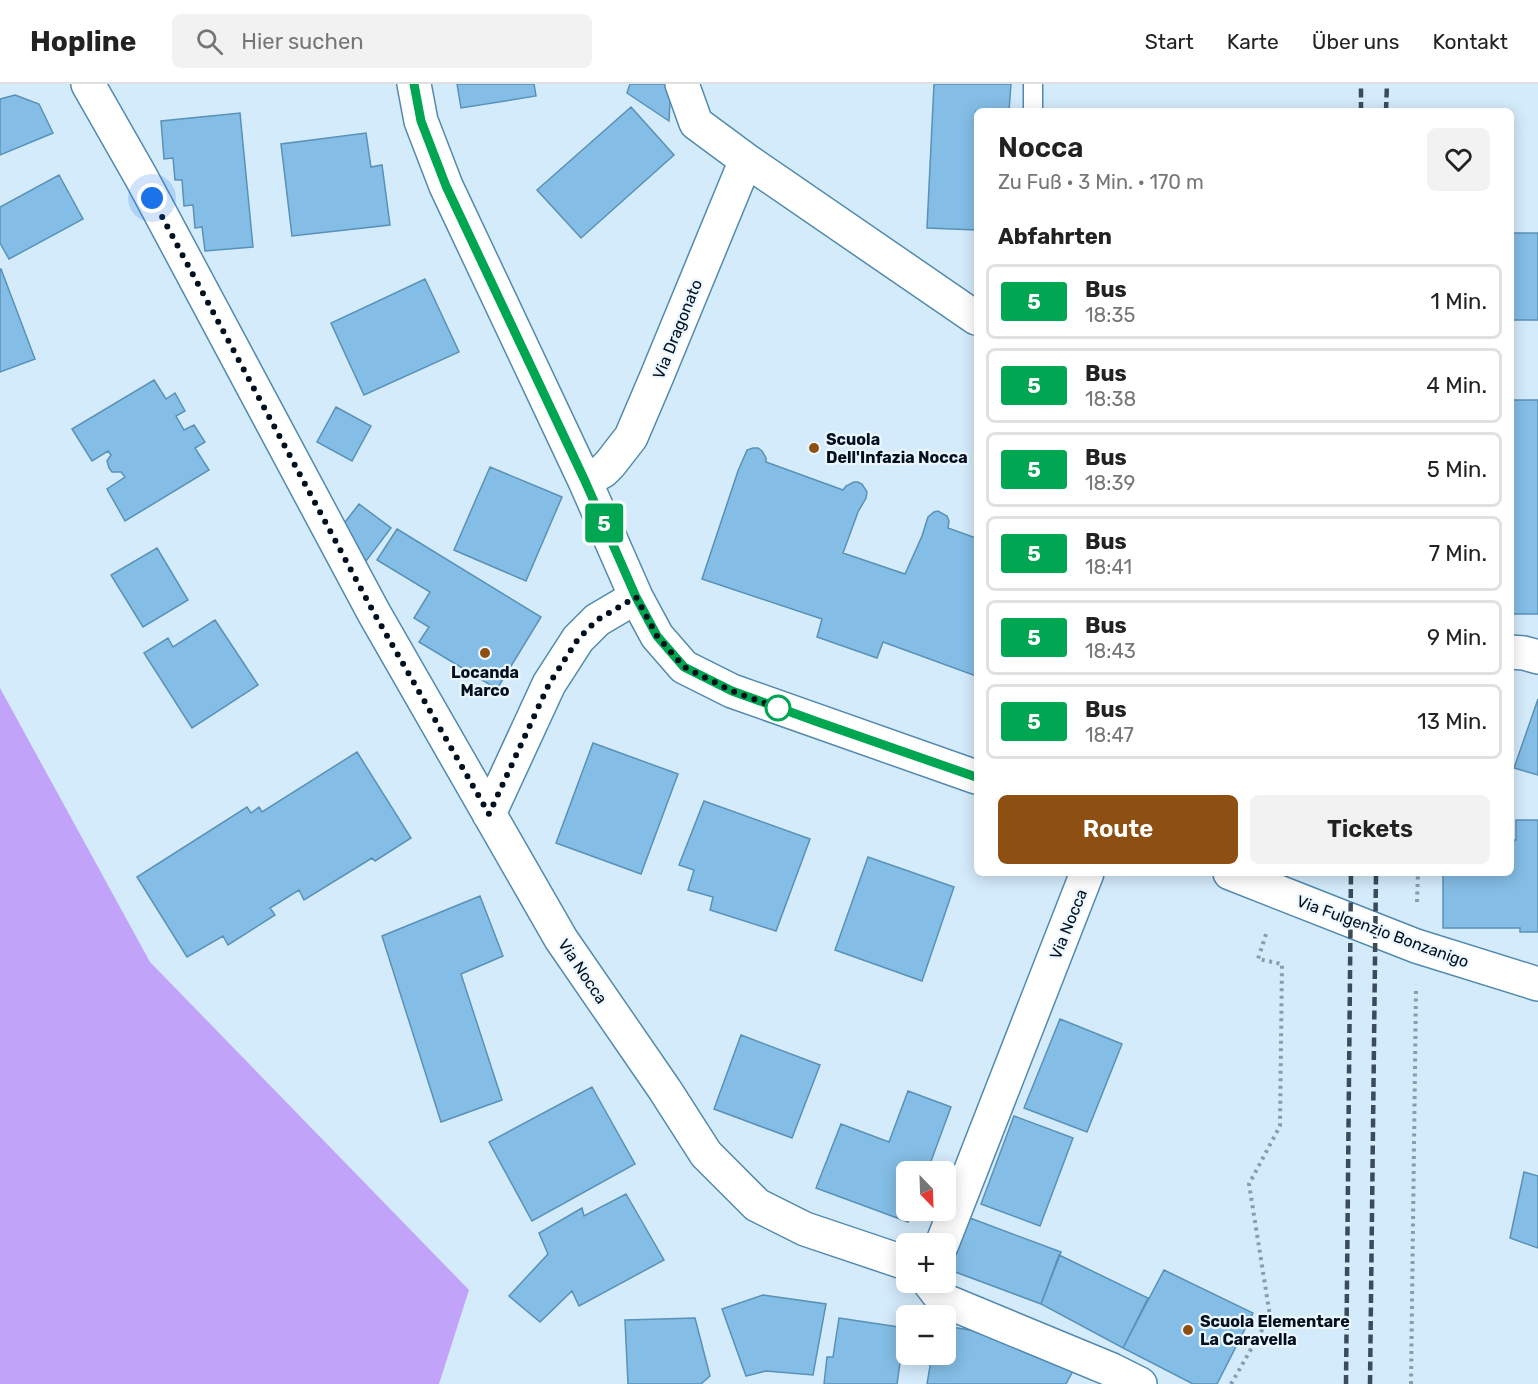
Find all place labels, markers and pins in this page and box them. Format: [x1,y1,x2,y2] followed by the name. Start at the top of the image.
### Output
[826,430,968,467] place label: Scuola Dell'Infazia Nocca
[807,441,821,455] marker: Scuola Dell'Infazia Nocca
[478,646,492,660] marker: Locanda Marco
[451,663,519,700] place label: Locanda Marco
[765,695,791,721] unlabelled marker
[1200,1312,1350,1349] place label: Scuola Elementare La Caravella
[1181,1323,1195,1337] marker: Scuola Elementare La Caravella

